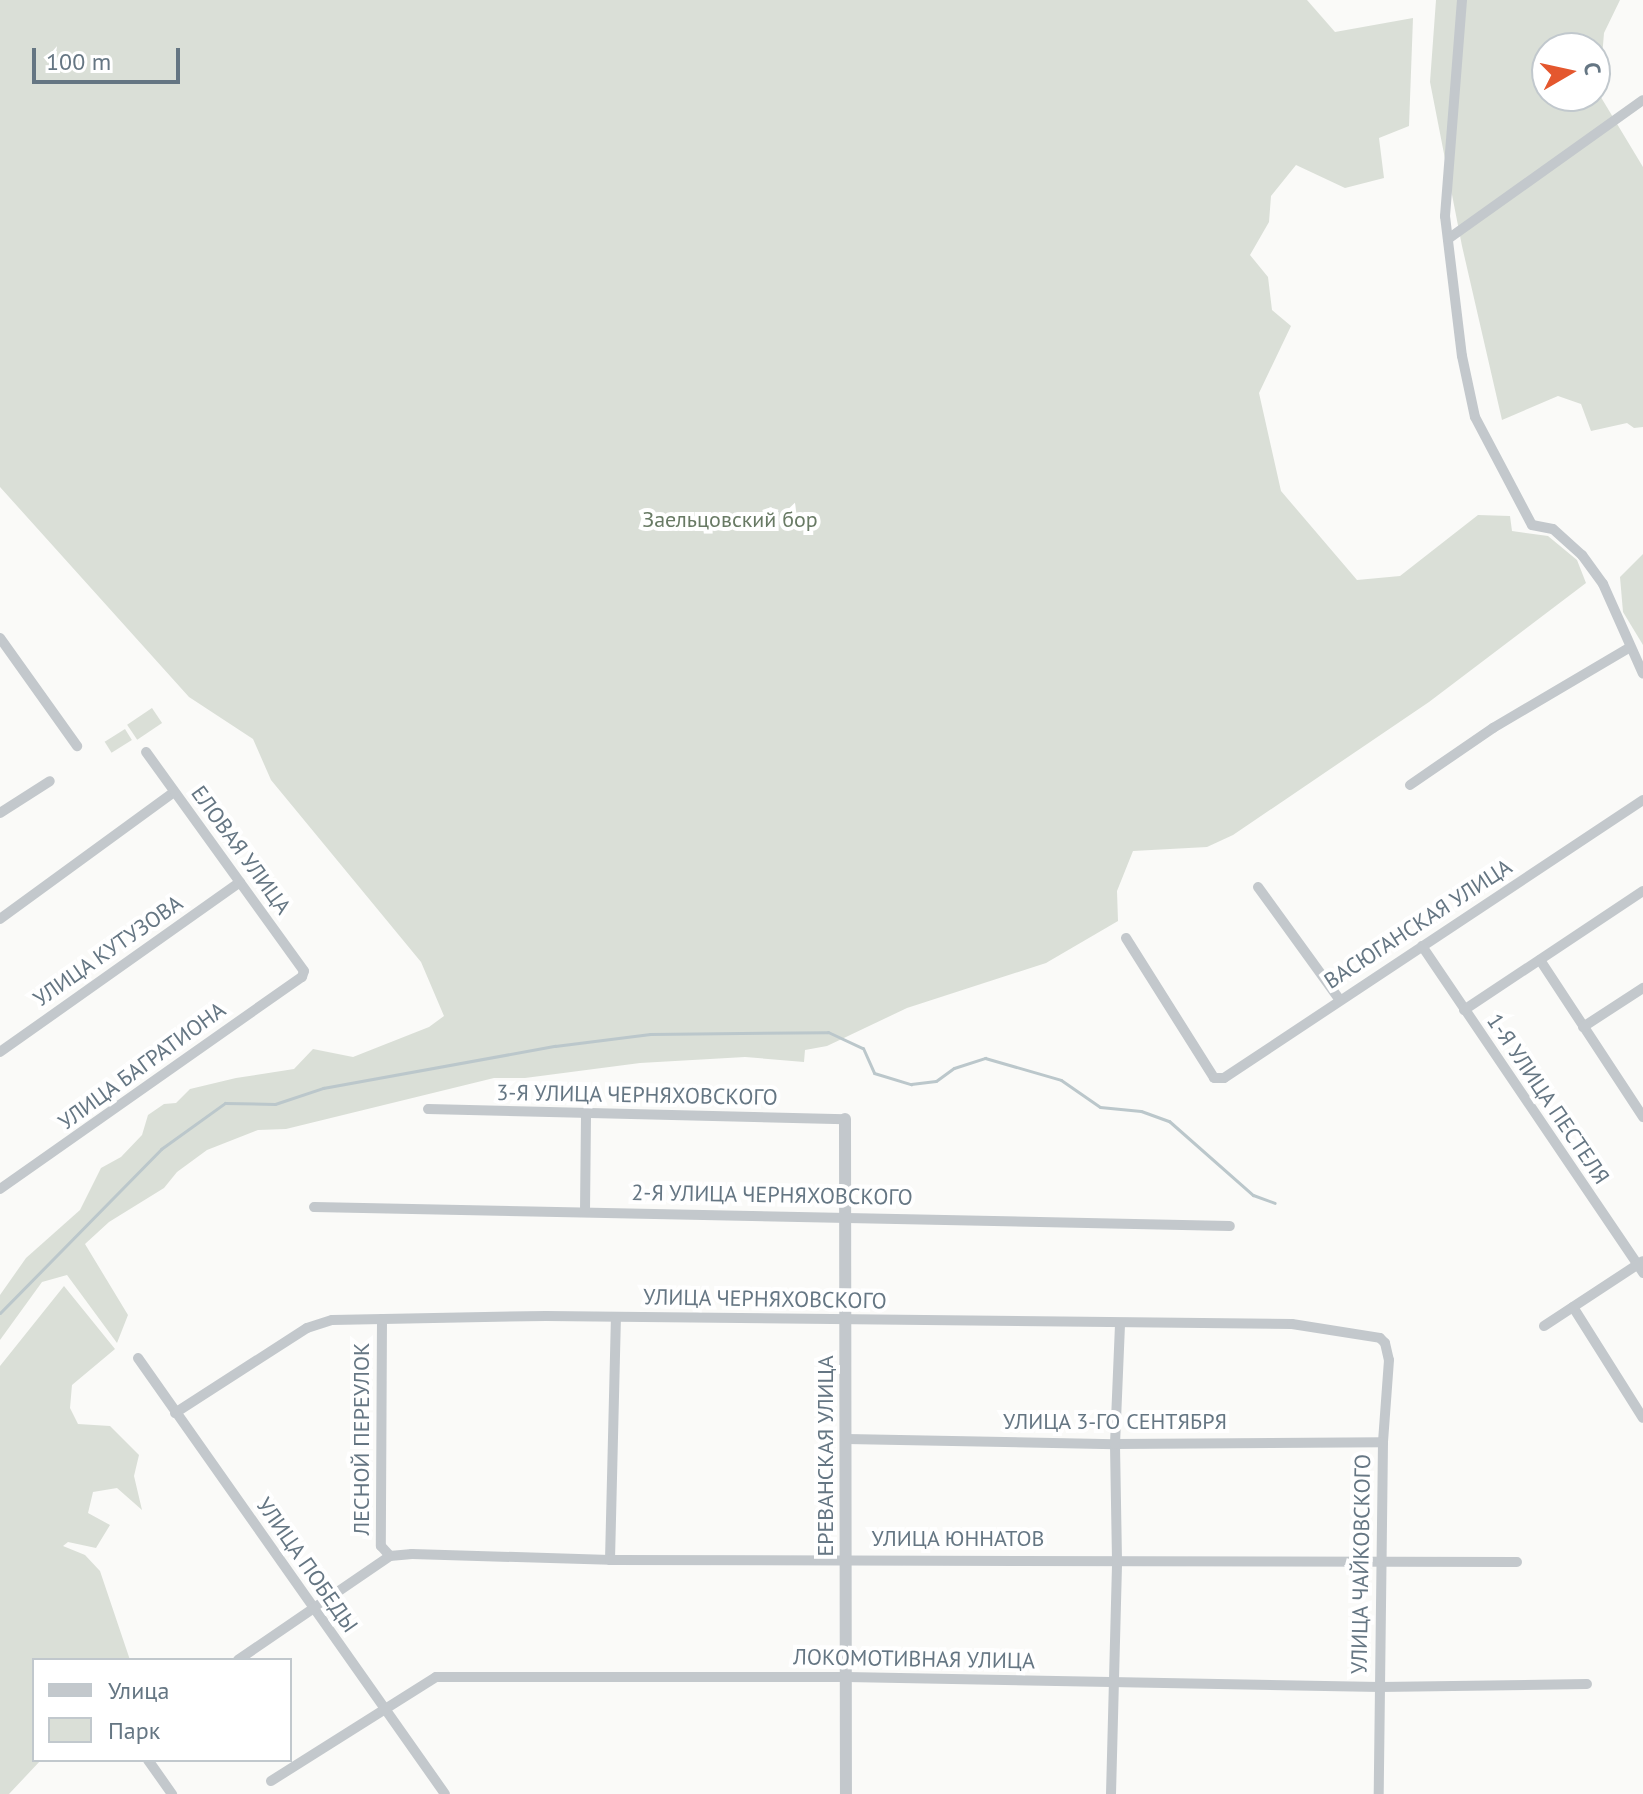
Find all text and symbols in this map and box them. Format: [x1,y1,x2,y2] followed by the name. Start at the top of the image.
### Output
[36,32,184,82] scale bar
[1531,32,1611,112] north arrow
[46,46,111,77] text: 100 m
[1578,60,1608,77] text: С
[642,507,818,533] park label: Заельцовский бор
[185,780,297,920] street label: ЕЛОВАЯ УЛИЦА
[1319,853,1517,995] street label: ВАСЮГАНСКАЯ УЛИЦА
[28,889,188,1013] street label: УЛИЦА КУТУЗОВА
[53,996,231,1136] street label: УЛИЦА БАГРАТИОНА
[1481,1008,1615,1190] street label: 1-Я УЛИЦА ПЕСТЕЛЯ
[495,1079,779,1111] street label: 3-Я УЛИЦА ЧЕРНЯХОВСКОГО
[630,1179,914,1211] street label: 2-Я УЛИЦА ЧЕРНЯХОВСКОГО
[643,1284,887,1314] street label: УЛИЦА ЧЕРНЯХОВСКОГО
[349,1343,375,1535] street label: ЛЕСНОЙ ПЕРЕУЛОК
[813,1355,839,1557] street label: ЕРЕВАНСКАЯ УЛИЦА
[1003,1409,1227,1435] street label: УЛИЦА 3-ГО СЕНТЯБРЯ
[1346,1453,1376,1675] street label: УЛИЦА ЧАЙКОВСКОГО
[251,1492,363,1638] street label: УЛИЦА ПОБЕДЫ
[871,1526,1045,1552] street label: УЛИЦА ЮННАТОВ
[793,1644,1035,1674] street label: ЛОКОМОТИВНАЯ УЛИЦА
[32,1658,292,1762] legend
[108,1675,169,1706] text: Улица
[108,1715,160,1746] text: Парк

